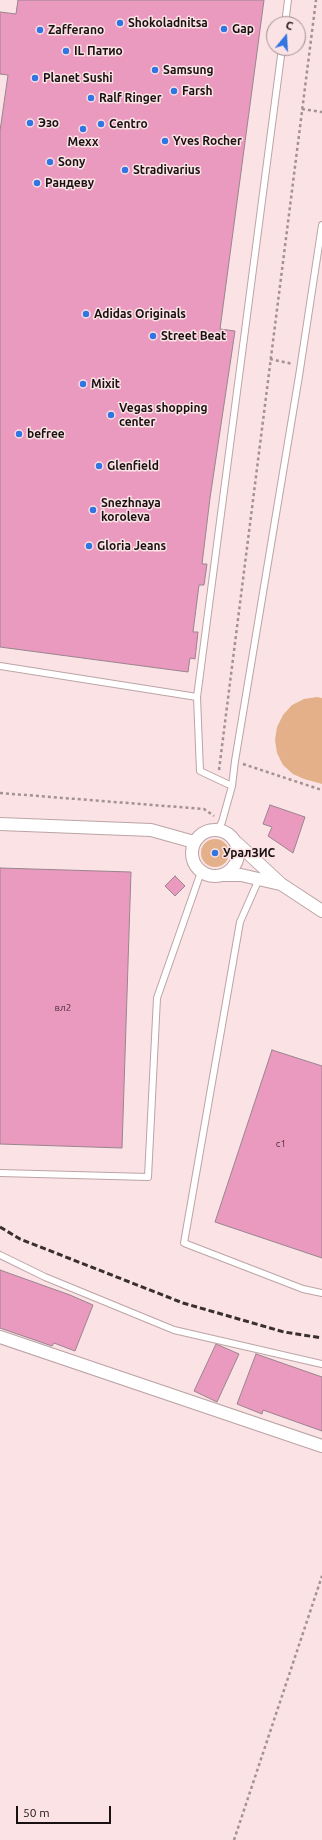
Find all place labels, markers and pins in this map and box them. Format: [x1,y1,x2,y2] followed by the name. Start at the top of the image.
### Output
[128,16,208,30] place label: Shokoladnitsa
[115,18,125,28] marker: Shokoladnitsa
[232,22,254,36] place label: Gap
[48,23,104,37] place label: Zafferano
[219,24,229,34] marker: Gap
[35,25,45,35] marker: Zafferano
[74,44,123,58] place label: IL Патио
[61,46,71,56] marker: IL Патио
[163,63,214,77] place label: Samsung
[150,65,160,75] marker: Samsung
[43,71,113,85] place label: Planet Sushi
[30,73,40,83] marker: Planet Sushi
[182,84,213,98] place label: Farsh
[169,86,179,96] marker: Farsh
[99,91,162,105] place label: Ralf Ringer
[86,93,96,103] marker: Ralf Ringer
[38,116,59,130] place label: Эзо
[109,117,148,131] place label: Centro
[25,118,35,128] marker: Эзо
[96,119,106,129] marker: Centro
[78,124,88,134] marker: Mexx
[173,134,242,148] place label: Yves Rocher
[68,135,98,149] place label: Mexx
[160,136,170,146] marker: Yves Rocher
[58,155,85,169] place label: Sony
[45,157,55,167] marker: Sony
[133,163,201,177] place label: Stradivarius
[120,165,130,175] marker: Stradivarius
[45,176,94,190] place label: Рандеву
[32,178,42,188] marker: Рандеву
[94,307,186,321] place label: Adidas Originals
[81,309,91,319] marker: Adidas Originals
[161,329,226,343] place label: Street Beat
[148,331,158,341] marker: Street Beat
[91,377,120,391] place label: Mixit
[78,379,88,389] marker: Mixit
[119,401,208,429] place label: Vegas shopping center
[106,410,116,420] marker: Vegas shopping center
[27,427,65,441] place label: befree
[14,429,24,439] marker: befree
[107,459,159,473] place label: Glenfield
[94,461,104,471] marker: Glenfield
[101,496,161,524] place label: Snezhnaya koroleva
[88,505,98,515] marker: Snezhnaya koroleva
[97,539,166,553] place label: Gloria Jeans
[84,541,94,551] marker: Gloria Jeans
[223,846,275,860] place label: УралЗИС
[210,848,220,858] marker: УралЗИС

